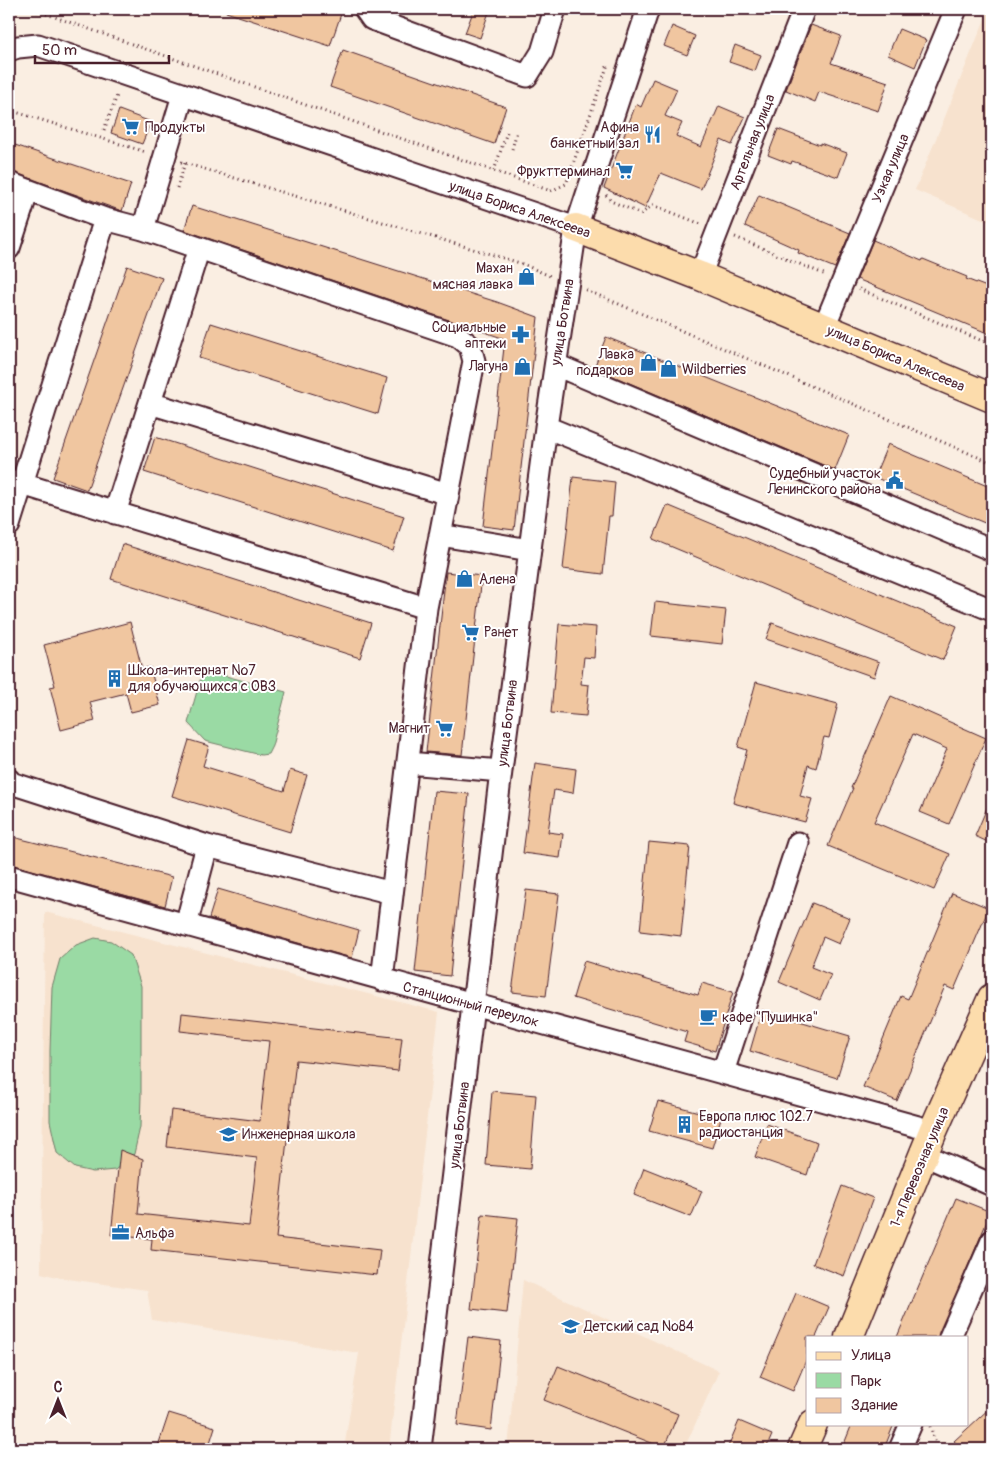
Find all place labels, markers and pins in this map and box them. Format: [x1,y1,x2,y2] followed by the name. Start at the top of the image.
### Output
[121,117,141,137] supermarket icon: Продукты
[145,119,205,136] place label: Продукты
[550,119,639,152] place label: Афина банкетный зал
[643,125,663,145] restaurant icon: Афина банкетный зал
[614,161,634,181] supermarket icon: Фрукттерминал
[517,163,610,180] place label: Фрукттерминал
[432,260,513,293] place label: Махан мясная лавка
[517,266,537,286] shop icon: Махан мясная лавка
[432,319,506,352] place label: Социальные аптеки
[510,325,530,345] pharmacy icon: Социальные аптеки
[576,346,634,379] place label: Лавка подарков
[638,352,658,372] shop icon: Лавка подарков
[512,356,532,376] shop icon: Лагуна
[468,358,508,375] place label: Лагуна
[658,359,678,379] shop icon: Wildberries
[682,361,747,378] place label: Wildberries
[766,465,881,498] place label: Судебный участок Ленинского района
[885,471,905,491] public building icon: Судебный участок Ленинского района
[455,569,475,589] shop icon: Алена
[479,571,516,588] place label: Алена
[460,622,480,642] supermarket icon: Ранет
[484,624,518,641] place label: Ранет
[128,662,276,695] place label: Школа-интернат №7 для обучающихся с ОВЗ
[104,668,124,688] building icon: Школа-интернат №7 для обучающихся с ОВЗ
[434,718,454,738] supermarket icon: Магнит
[388,720,430,737] place label: Магнит
[698,1007,718,1027] cafe icon: кафе "Пушинка"
[722,1009,818,1026] place label: кафе "Пушинка"
[699,1108,813,1141] place label: Европа плюс 102.7 радиостанция
[675,1114,695,1134] building icon: Европа плюс 102.7 радиостанция
[218,1124,238,1144] school or university icon: Инженерная школа
[242,1126,355,1143] place label: Инженерная школа
[111,1223,131,1243] office icon: Альфа
[135,1225,174,1242] place label: Альфа
[560,1316,580,1336] school or university icon: Детский сад №84
[583,1318,694,1335] place label: Детский сад №84

